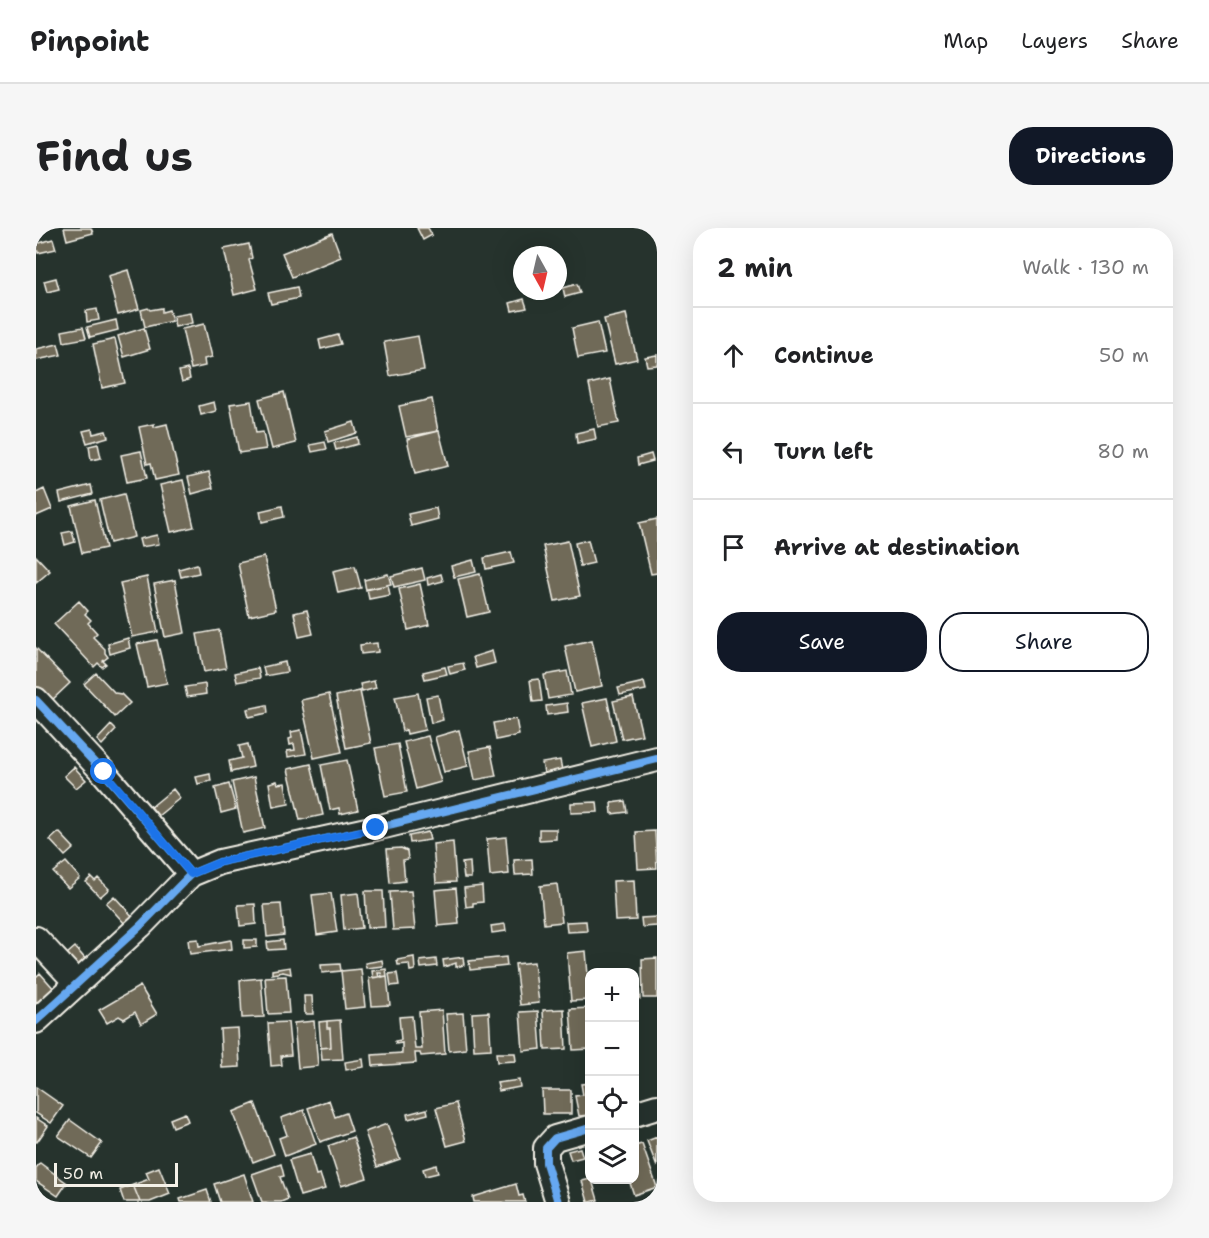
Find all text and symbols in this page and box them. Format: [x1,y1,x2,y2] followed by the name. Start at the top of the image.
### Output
[30,22,149,60] text: Pinpoint
[943,27,988,55] text: Map
[1021,27,1088,55] text: Layers
[1121,27,1179,55] text: Share
[1009,127,1173,185] button: Directions
[36,128,193,184] text: Find us
[513,246,567,300] north arrow
[717,250,793,285] text: 2 min
[1022,254,1149,280] text: Walk · 130 m
[717,339,750,372] icon: ahead
[774,341,874,370] text: Continue
[1099,342,1149,368] text: 50 m
[717,435,750,468] icon: left
[774,437,873,466] text: Turn left
[1097,438,1149,464] text: 80 m
[717,531,750,564] icon: arrive
[774,533,1020,562] text: Arrive at destination
[717,612,927,672] button: Save
[939,612,1149,672] button: Share
[90,758,116,784] route start
[362,814,388,840] route end
[585,968,639,1184] map controls
[585,968,639,1022] button: +
[585,1022,639,1076] button: −
[585,1076,639,1130] button: locate
[585,1130,639,1184] button: layers
[54,1160,178,1188] scale bar
[63,1163,103,1184] text: 50 m

